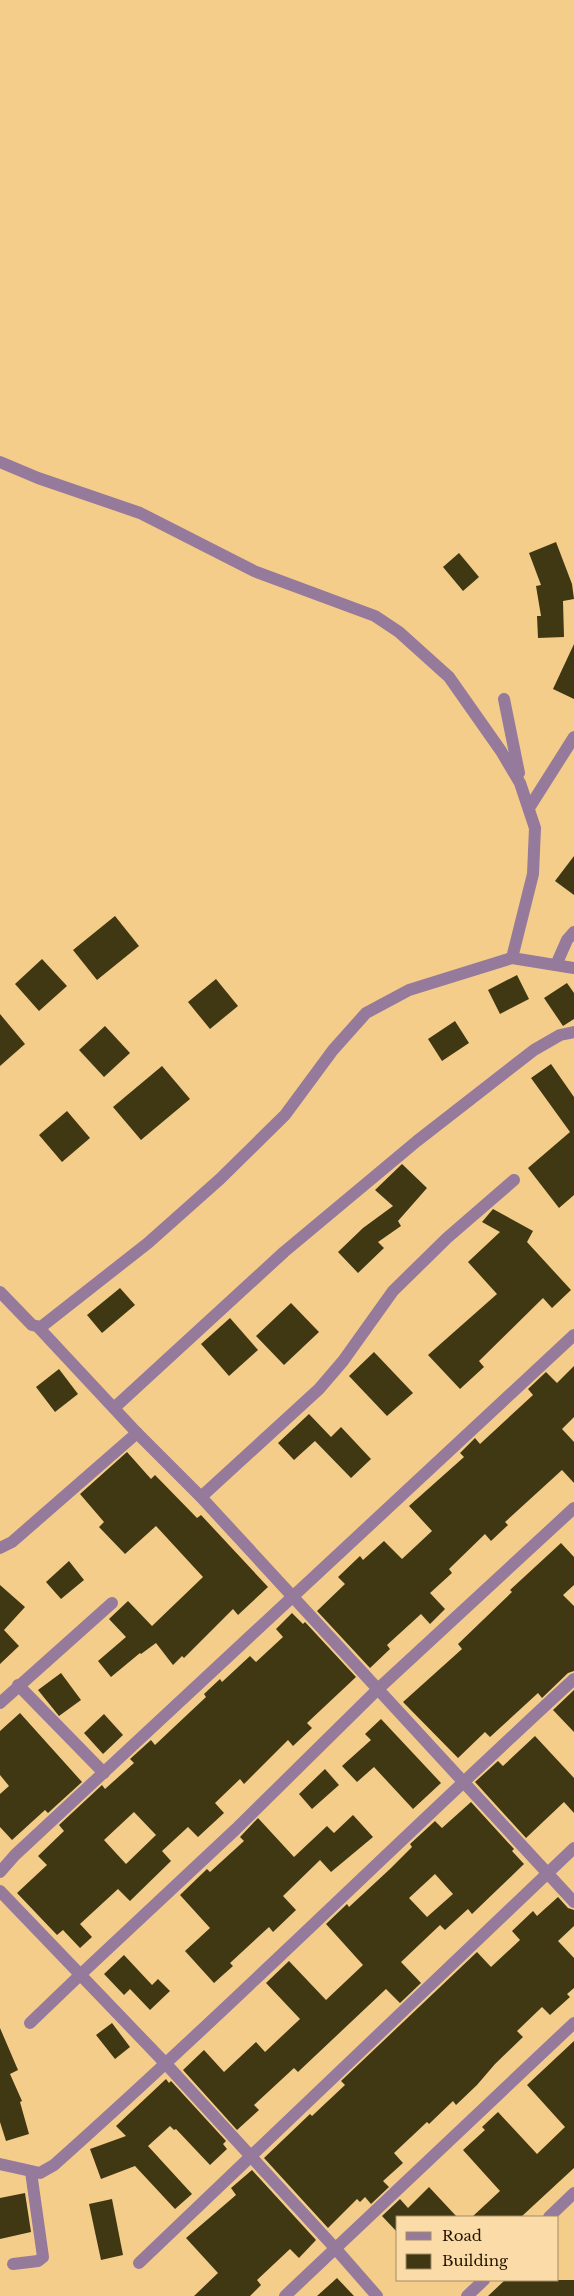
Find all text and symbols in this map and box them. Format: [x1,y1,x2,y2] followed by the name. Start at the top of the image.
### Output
[396,2216,559,2281] legend
[442,2226,482,2245] text: Road
[442,2251,509,2270] text: Building

